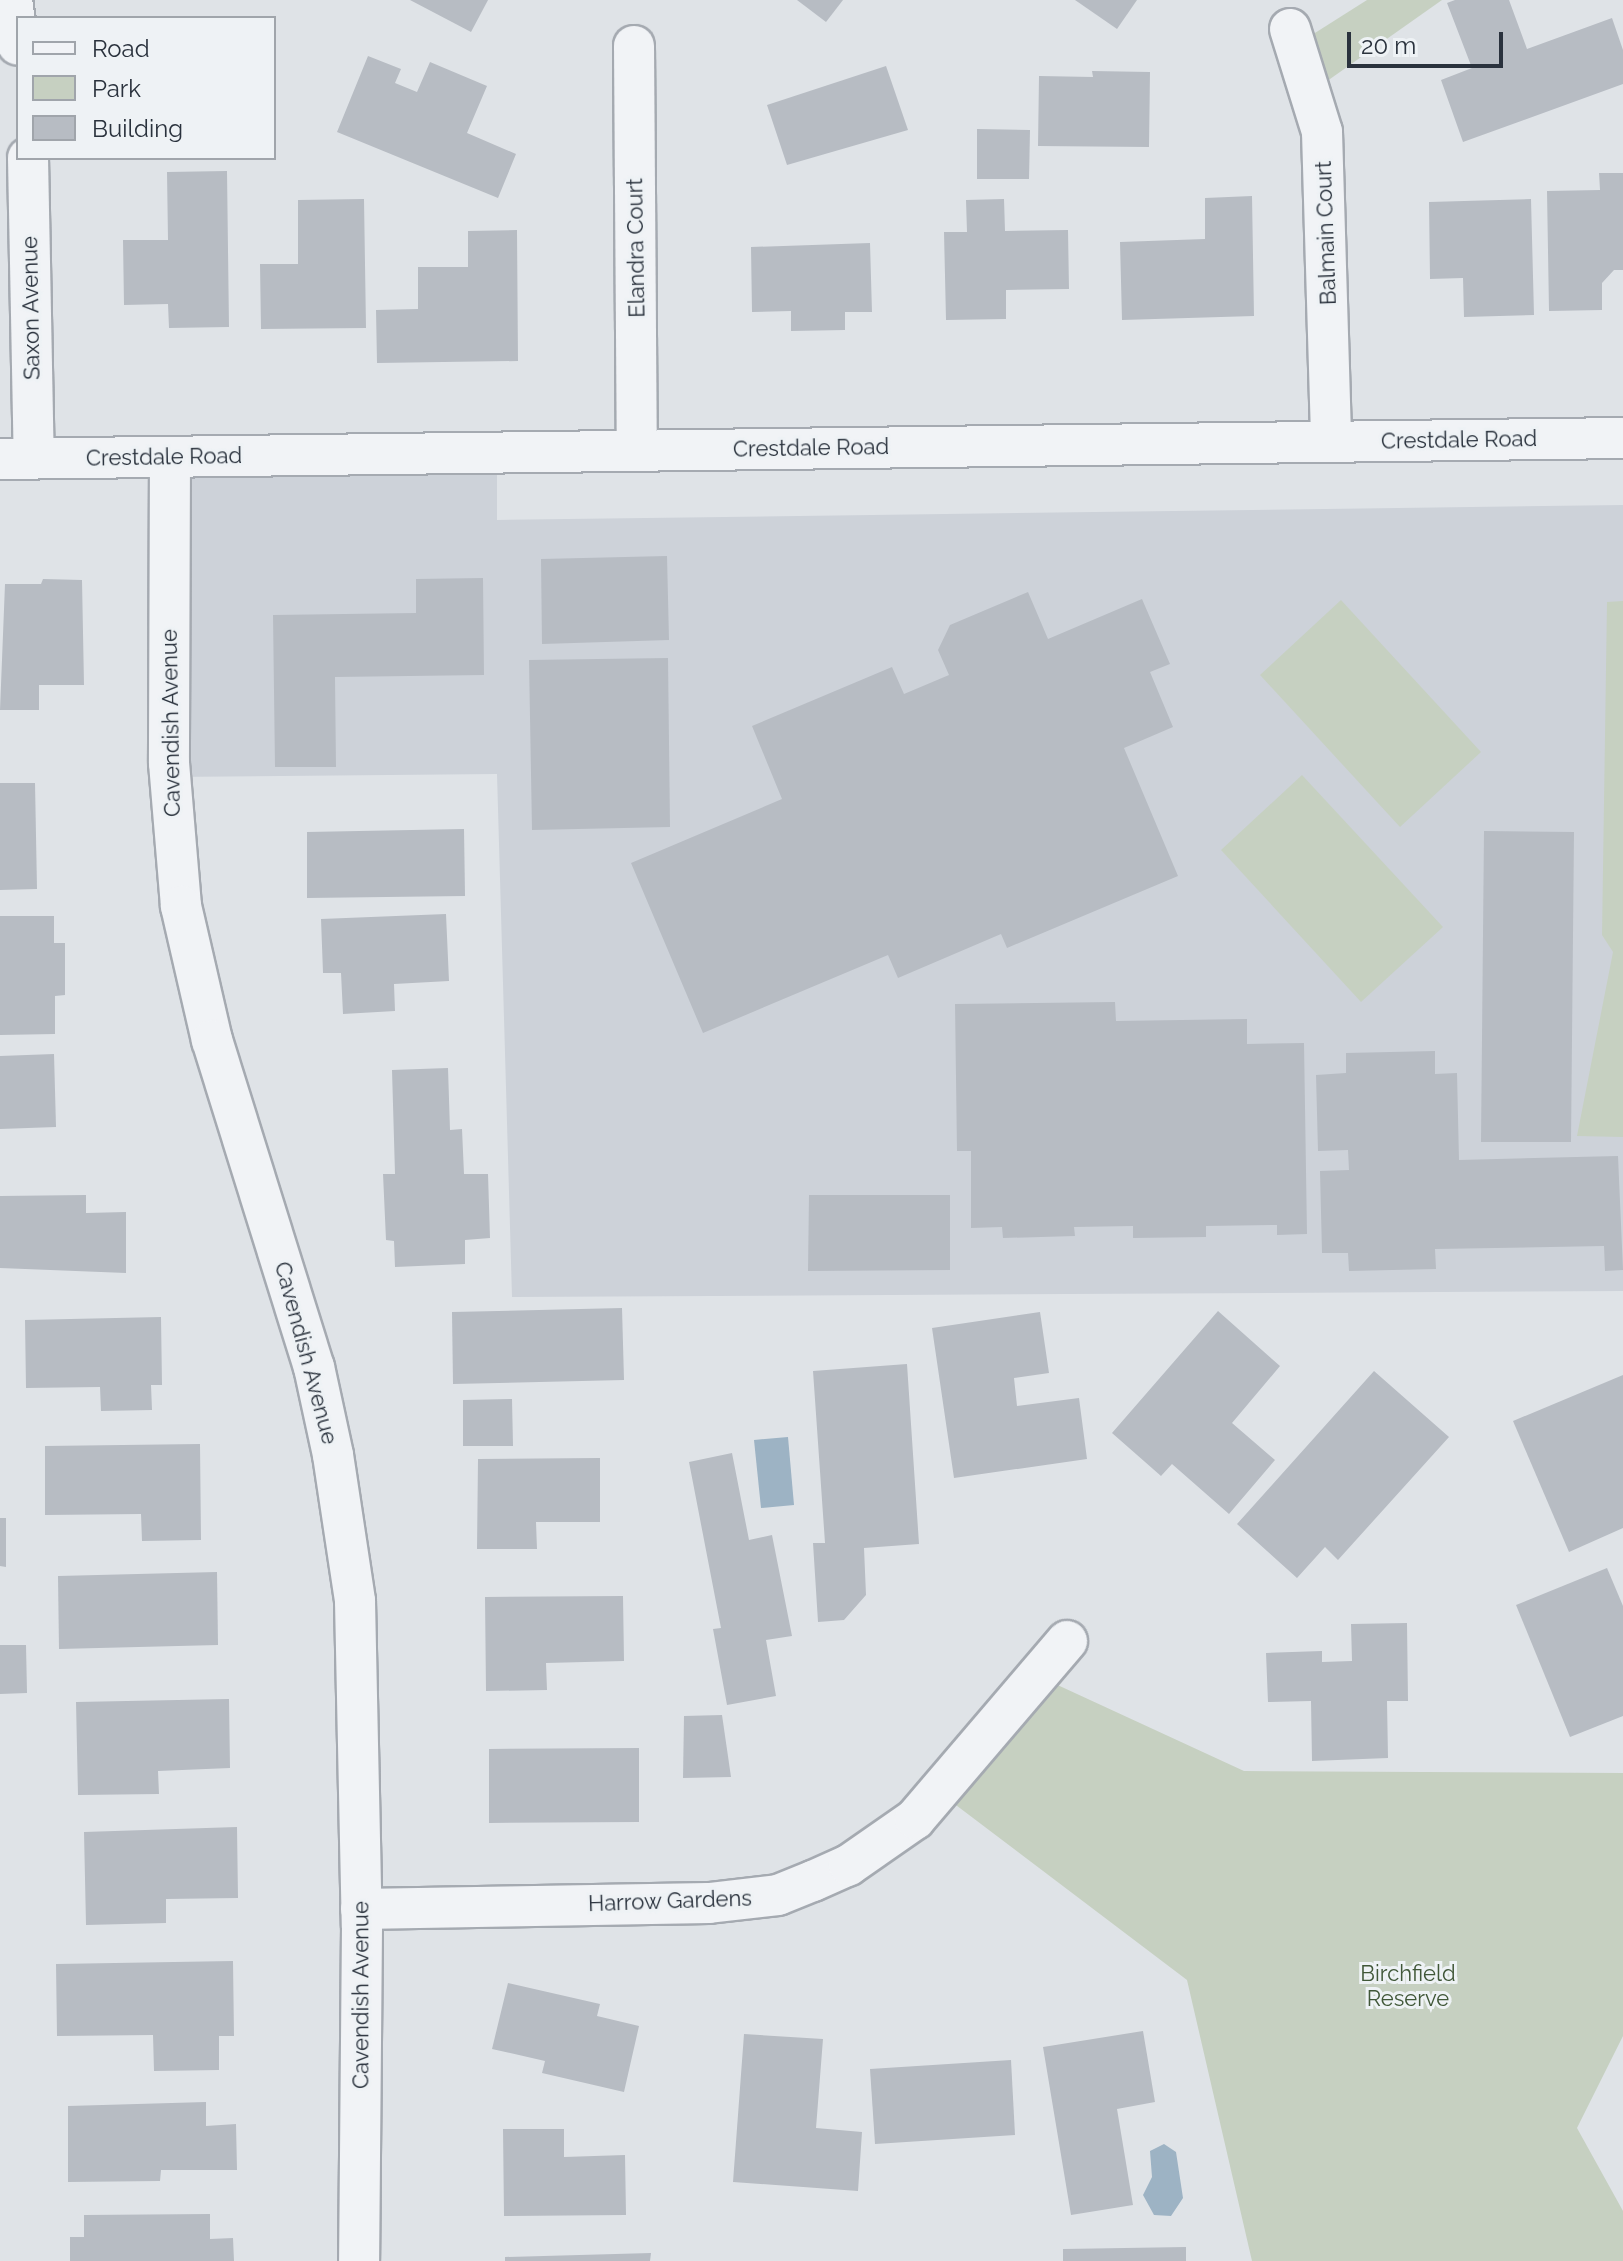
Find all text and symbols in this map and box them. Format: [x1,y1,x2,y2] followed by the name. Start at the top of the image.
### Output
[16,16,276,160] legend
[1351,16,1507,66] scale bar
[1361,31,1416,60] text: 20 m
[92,34,150,63] text: Road
[92,74,141,103] text: Park
[92,114,183,143] text: Building
[1310,160,1342,306] street label: Balmain Court
[622,178,650,318] street label: Elandra Court
[17,235,45,381] street label: Saxon Avenue
[1381,425,1537,455] street label: Crestdale Road
[733,433,889,463] street label: Crestdale Road
[86,442,242,472] street label: Crestdale Road
[156,629,186,817] street label: Cavendish Avenue
[269,1259,343,1447] street label: Cavendish Avenue
[587,1885,753,1917] street label: Harrow Gardens
[348,1901,374,2089] street label: Cavendish Avenue
[1360,1960,1456,2012] park label: Birchfield Reserve

